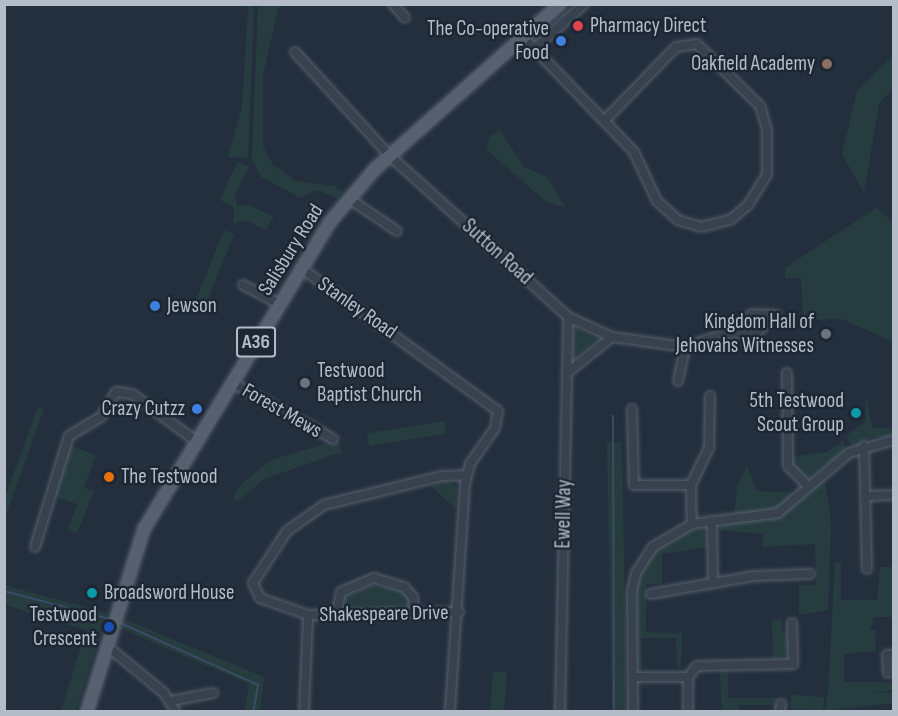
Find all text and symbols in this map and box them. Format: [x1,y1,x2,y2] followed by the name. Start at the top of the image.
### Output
[590,13,706,39] place label: Pharmacy Direct
[427,16,549,66] place label: The Co-operative Food
[571,19,585,33] marker: Pharmacy Direct
[554,34,568,48] marker: The Co-operative Food
[691,51,815,77] place label: Oakfield Academy
[820,57,834,71] marker: Oakfield Academy
[253,200,329,300] street label: Salisbury Road
[456,214,538,290] street label: Sutton Road
[313,272,401,344] street label: Stanley Road
[167,293,217,319] place label: Jewson
[148,299,162,313] marker: Jewson
[676,309,814,359] place label: Kingdom Hall of Jehovahs Witnesses
[235,325,277,359] road number: A36
[819,327,833,341] marker: Kingdom Hall of Jehovahs Witnesses
[317,358,422,408] place label: Testwood Baptist Church
[298,376,312,390] marker: Testwood Baptist Church
[238,378,326,444] street label: Forest Mews
[749,388,844,438] place label: 5th Testwood Scout Group
[102,396,185,422] place label: Crazy Cutzz
[190,402,204,416] marker: Crazy Cutzz
[849,406,863,420] marker: 5th Testwood Scout Group
[121,464,218,490] place label: The Testwood
[102,470,116,484] marker: The Testwood
[551,479,577,549] street label: Ewell Way
[104,580,234,606] place label: Broadsword House
[85,586,99,600] marker: Broadsword House
[319,600,449,628] street label: Shakespeare Drive
[30,602,97,652] place label: Testwood Crescent
[102,620,116,634] marker: Testwood Crescent

